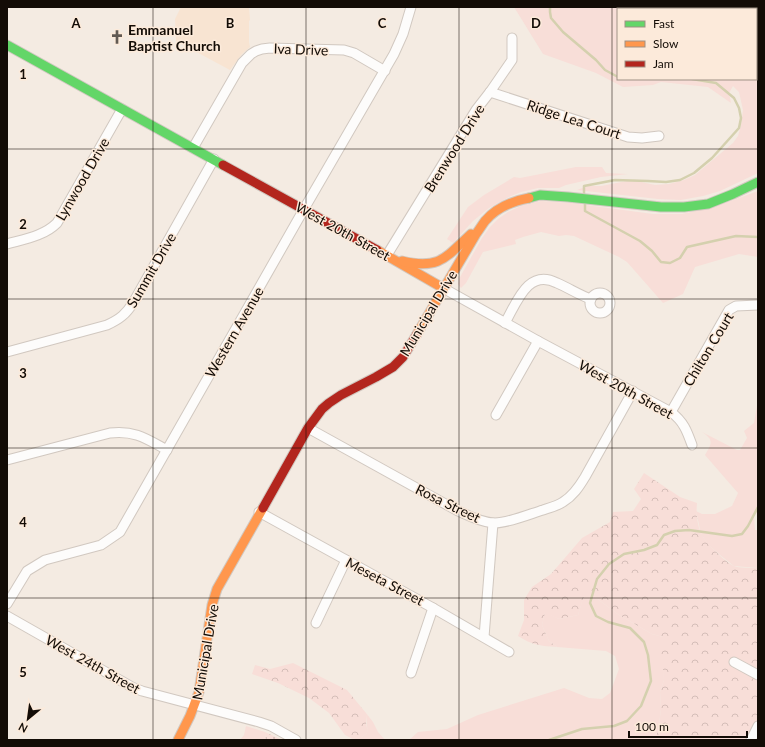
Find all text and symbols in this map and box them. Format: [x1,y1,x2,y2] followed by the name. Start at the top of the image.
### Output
[617,8,757,80] legend
[70,15,81,31] text: A
[226,15,235,31] text: B
[378,15,387,31] text: C
[531,15,541,31] text: D
[653,16,675,31] text: Fast
[128,21,221,54] place label: Emmanuel Baptist Church
[109,29,125,45] church icon: Emmanuel Baptist Church
[653,36,679,51] text: Slow
[273,40,329,58] street label: Iva Drive
[653,56,674,71] text: Jam
[19,66,27,82] text: 1
[525,96,623,142] street label: Ridge Lea Court
[420,101,488,195] street label: Brenwood Drive
[52,135,112,223] street label: Lynwood Drive
[293,198,393,264] street label: West 20th Street
[19,216,27,232] text: 2
[123,230,179,310] street label: Summit Drive
[396,267,460,359] street label: Municipal Drive
[201,284,267,380] street label: Western Avenue
[679,309,737,389] street label: Chilton Court
[576,356,676,422] street label: West 20th Street
[19,365,27,381] text: 3
[413,480,483,526] street label: Rosa Street
[19,514,27,530] text: 4
[343,553,427,609] street label: Meseta Street
[188,603,222,701] street label: Municipal Drive
[43,631,143,697] street label: West 24th Street
[19,664,27,680] text: 5
[8,699,48,739] north arrow
[629,713,747,739] scale bar
[635,719,669,734] text: 100 m
[16,720,30,736] text: N

